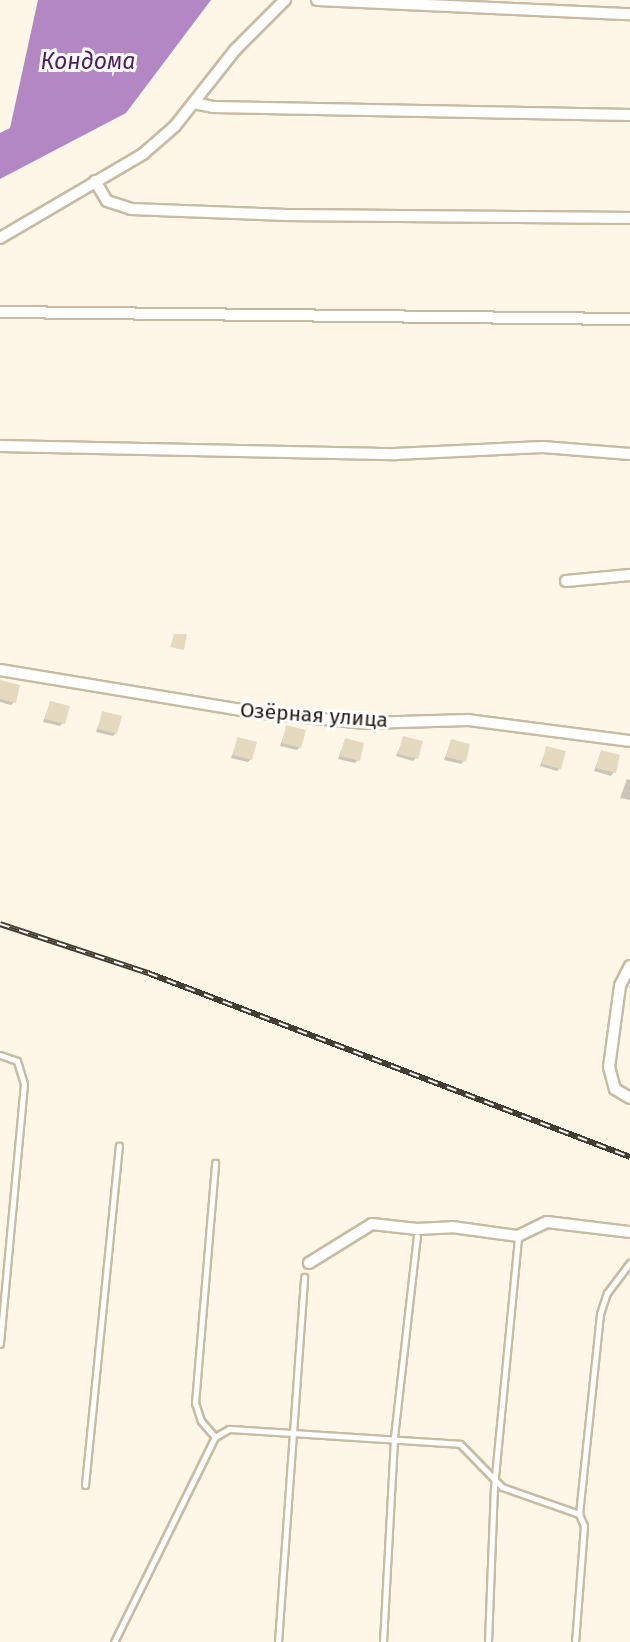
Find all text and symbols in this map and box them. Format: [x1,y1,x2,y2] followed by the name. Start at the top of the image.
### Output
[41,47,135,75] water label: Кондома
[239,697,389,733] street label: Озёрная улица

